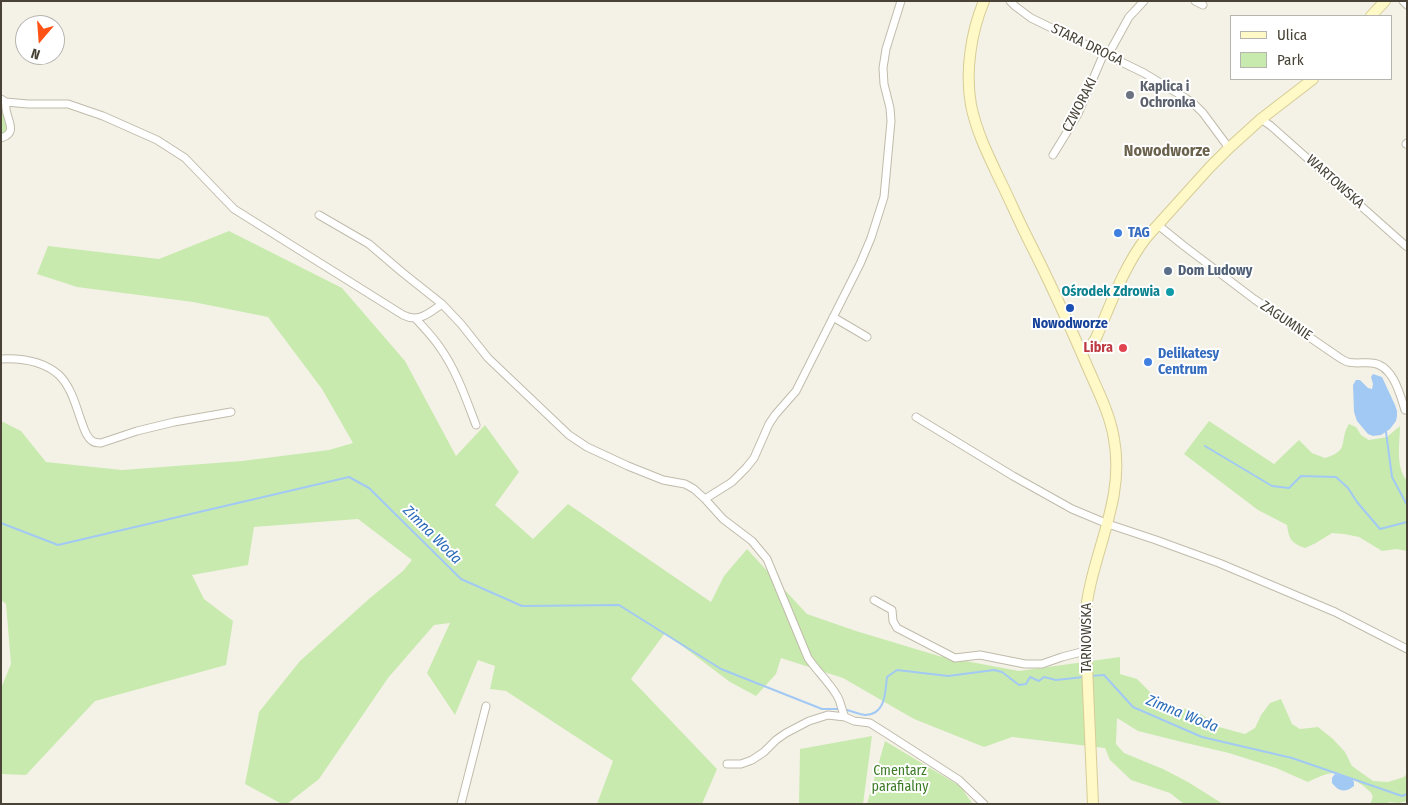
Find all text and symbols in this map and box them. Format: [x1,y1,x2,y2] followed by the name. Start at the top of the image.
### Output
[15,15,65,65] north arrow
[1230,15,1393,80] legend
[1048,20,1126,70] street label: STARA DROGA
[1277,26,1307,44] text: Ulica
[29,44,42,63] text: N
[1277,51,1304,69] text: Park
[1059,75,1101,135] street label: CZWORAKI
[1140,79,1196,111] place label: Kaplica i Ochronka
[1124,89,1136,101] marker: Kaplica i Ochronka
[1124,142,1210,162] district label: Nowodworze
[1303,152,1367,212] street label: WARTOWSKA
[1128,225,1150,241] place label: TAG
[1112,227,1124,239] marker: TAG
[1178,263,1252,279] place label: Dom Ludowy
[1162,265,1174,277] marker: Dom Ludowy
[1061,284,1160,300] place label: Ośrodek Zdrowia
[1164,286,1176,298] marker: Ośrodek Zdrowia
[1257,298,1315,344] street label: ZAGUMNIE
[1064,302,1076,314] marker: Nowodworze
[1032,316,1108,332] place label: Nowodworze
[1084,340,1113,356] place label: Libra
[1117,342,1129,354] marker: Libra
[1158,346,1219,378] place label: Delikatesy Centrum
[1142,356,1154,368] marker: Delikatesy Centrum
[399,502,465,568] water label: Zimna Woda
[1079,603,1095,673] street label: TARNOWSKA
[1143,691,1221,737] water label: Zimna Woda
[872,763,928,796] park label: Cmentarz parafialny

